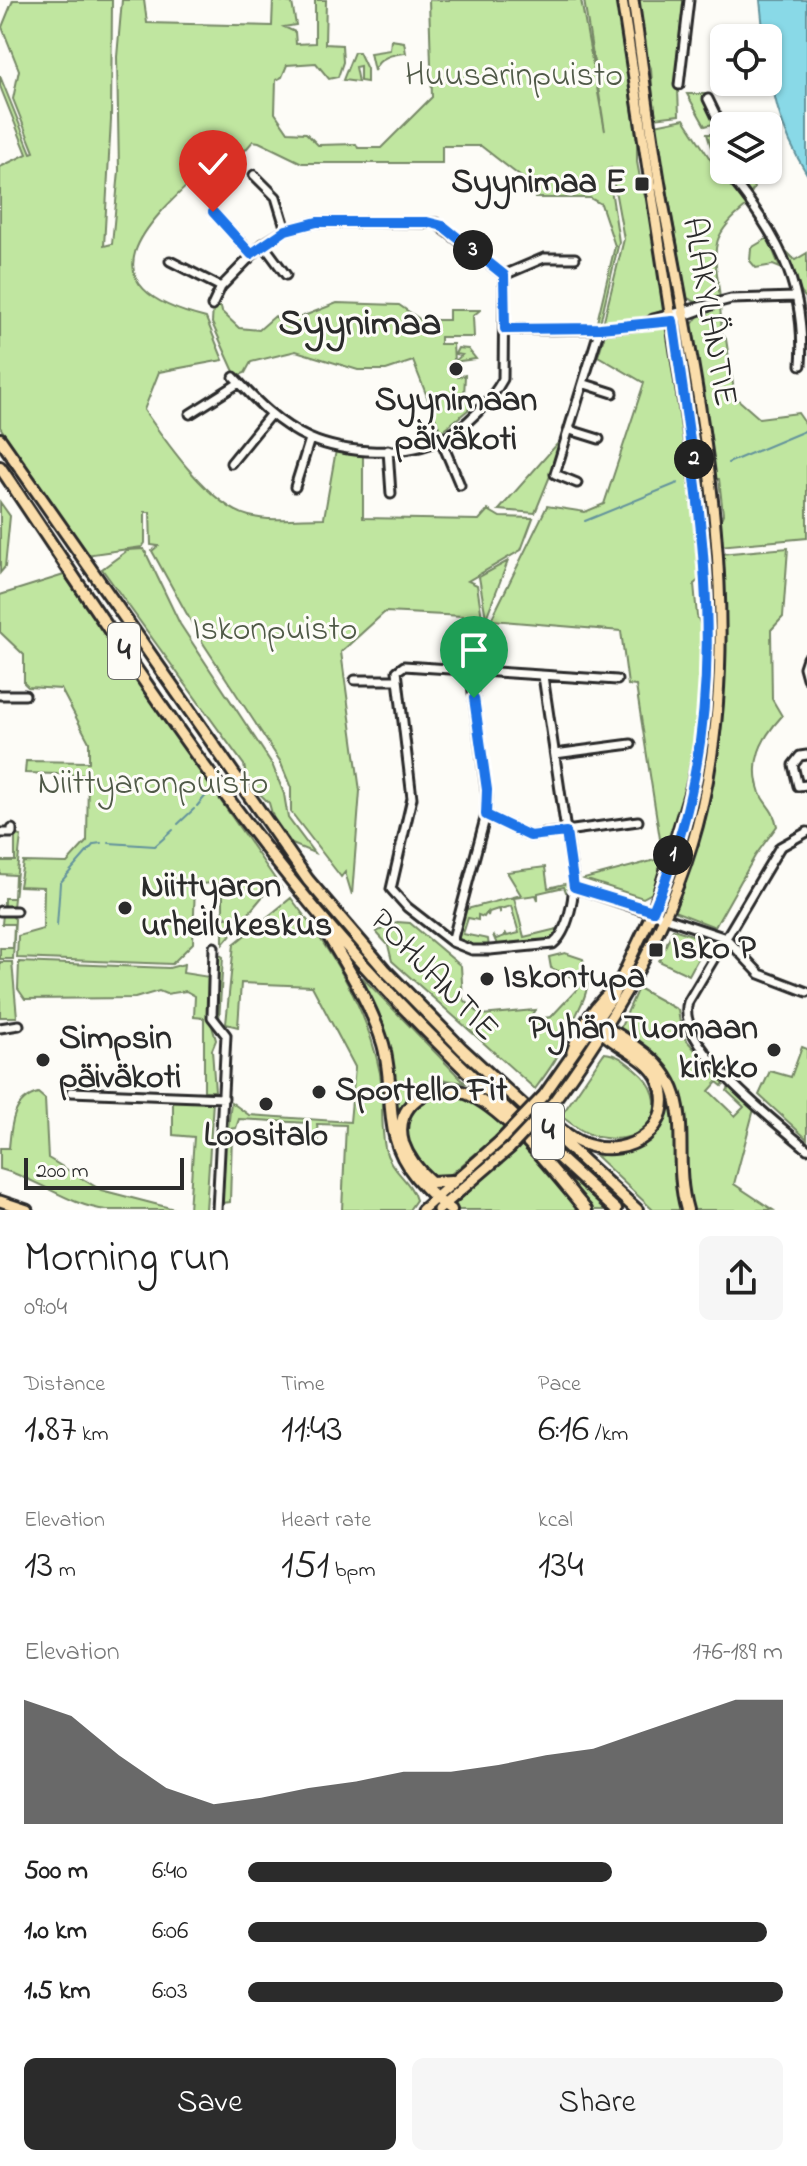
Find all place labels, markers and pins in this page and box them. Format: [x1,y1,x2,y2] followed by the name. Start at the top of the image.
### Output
[179,130,247,212] pin
[451,159,626,210] place label: Syynimaa E
[633,175,651,193] marker: Syynimaa E
[453,230,493,270] pin: 3
[447,360,465,378] marker: Syynimaan päiväkoti
[375,377,537,466] place label: Syynimaan päiväkoti
[674,439,714,479] pin: 2
[440,616,508,698] pin
[653,835,693,875] pin: 1
[141,863,332,952] place label: Niittyaron urheilukeskus
[116,899,134,917] marker: Niittyaron urheilukeskus
[672,925,756,975] place label: Isko P
[647,941,665,959] marker: Isko P
[503,954,645,1004] place label: Iskontupa
[478,970,496,988] marker: Iskontupa
[529,1005,758,1094] place label: Pyhän Tuomaan kirkko
[59,1015,181,1104] place label: Simpsin päiväkoti
[765,1041,783,1059] marker: Pyhän Tuomaan kirkko
[34,1051,52,1069] marker: Simpsin päiväkoti
[335,1067,508,1117] place label: Sportello Fit
[310,1083,328,1101] marker: Sportello Fit
[257,1095,275,1113] marker: Loositalo
[204,1112,328,1162] place label: Loositalo

